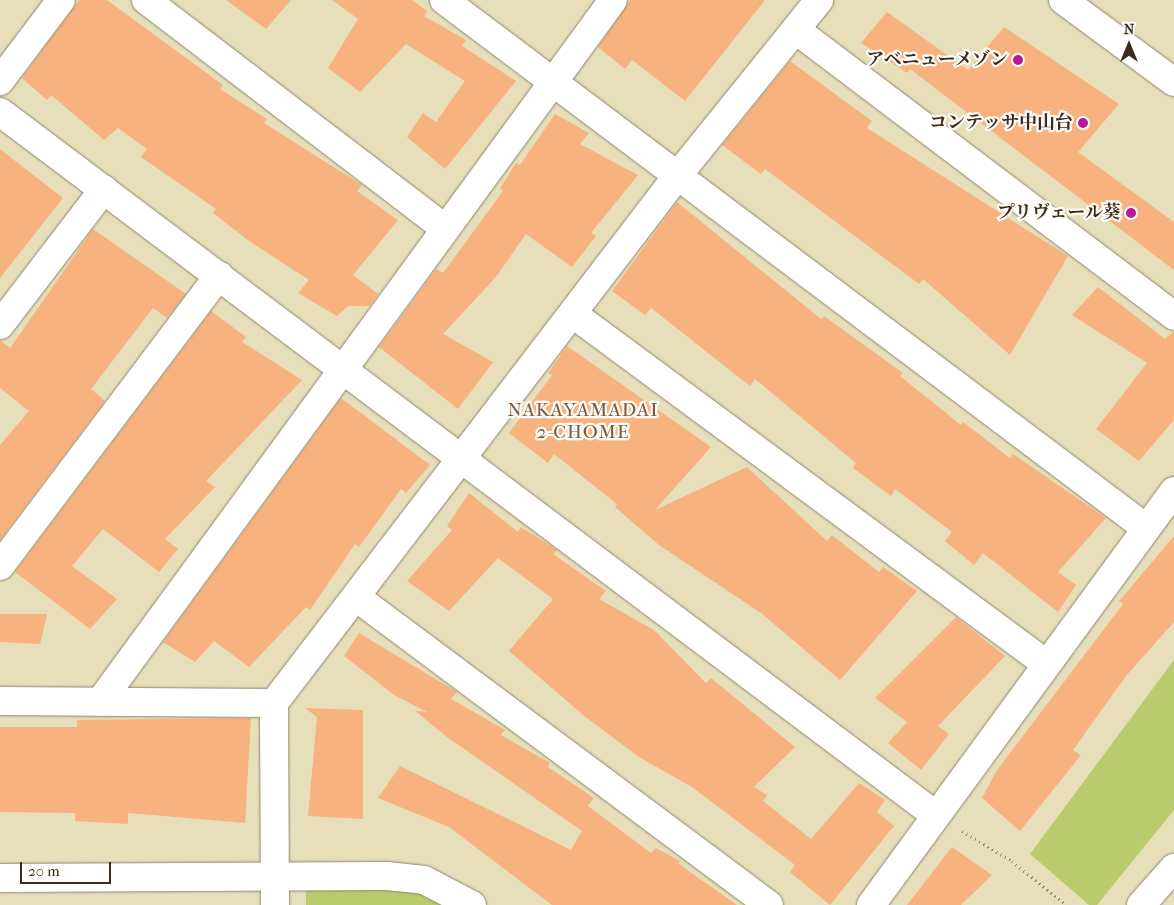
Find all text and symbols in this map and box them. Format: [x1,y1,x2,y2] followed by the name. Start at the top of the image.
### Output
[1104,20,1154,70] north arrow
[1124,21,1134,38] text: N
[864,49,1008,71] place label: アベニューメゾン
[1012,54,1024,66] marker: アベニューメゾン
[929,112,1073,134] place label: コンテッサ中山台
[1077,117,1089,129] marker: コンテッサ中山台
[995,202,1121,224] place label: プリヴェール葵
[1125,207,1137,219] marker: プリヴェール葵
[506,400,660,444] district label: NAKAYAMADAI 2-CHOME
[22,852,114,884] scale bar
[28,862,60,880] text: 20 m

